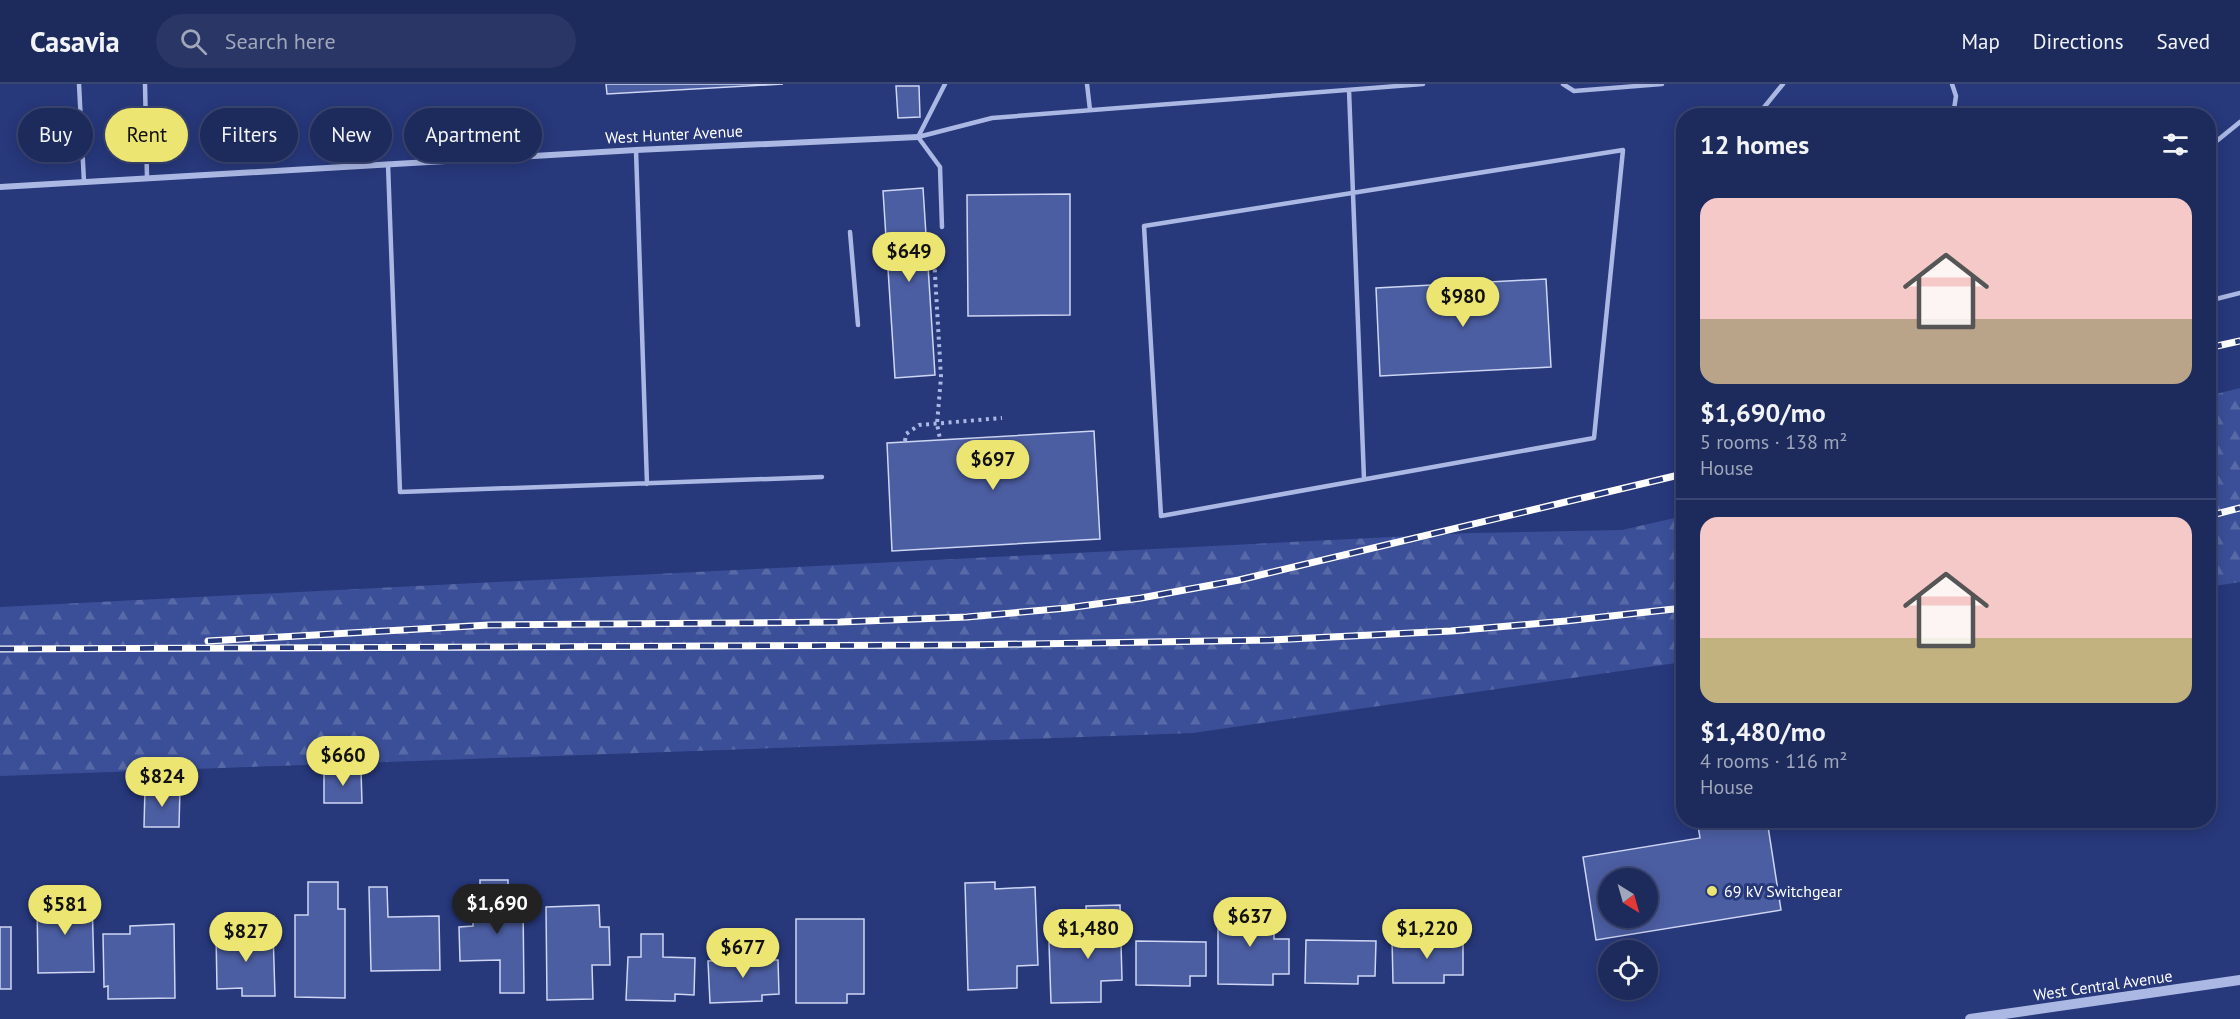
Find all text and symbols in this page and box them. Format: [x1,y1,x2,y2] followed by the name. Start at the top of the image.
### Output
[156,14,576,68] search box
[30,23,120,60] text: Casavia
[177,25,210,58] icon: search
[225,27,336,55] text: Search here
[1961,28,2000,55] text: Map
[2033,28,2124,55] text: Directions
[2157,28,2210,55] text: Saved
[18,108,93,162] chip: Buy
[105,108,188,162] chip: Rent
[200,108,298,162] chip: Filters
[310,108,392,162] chip: New
[404,108,542,162] chip: Apartment
[605,120,743,148] street label: West Hunter Avenue
[1700,128,1809,161] text: 12 homes
[2159,128,2192,161] icon: filters
[873,232,945,283] pin: $649
[1892,237,2000,345] icon: home
[886,238,932,264] text: $649
[1427,277,1499,328] pin: $980
[1440,283,1486,309] text: $980
[1700,396,1826,429] text: $1,690/mo
[1700,429,1847,455] text: 5 rooms · 138 m²
[957,440,1029,491] pin: $697
[970,446,1016,472] text: $697
[1700,455,1754,481] text: House
[1892,556,2000,664] icon: home
[1700,715,1826,748] text: $1,480/mo
[307,736,379,787] pin: $660
[320,742,366,768] text: $660
[1700,748,1847,774] text: 4 rooms · 116 m²
[126,757,198,808] pin: $824
[139,763,185,789] text: $824
[1700,774,1754,800] text: House
[1598,868,1658,928] north arrow
[1598,868,1658,1000] map controls
[1724,881,1843,901] place label: 69 kV Switchgear
[448,884,546,935] pin: $1,690
[1705,884,1719,898] marker: 69 kV Switchgear
[29,885,101,936] pin: $581
[466,890,528,916] text: $1,690
[42,891,88,917] text: $581
[1214,897,1286,948] pin: $637
[1227,903,1273,929] text: $637
[1039,909,1137,960] pin: $1,480
[1378,909,1476,960] pin: $1,220
[210,912,282,963] pin: $827
[1057,915,1119,941] text: $1,480
[1396,915,1458,941] text: $1,220
[223,918,269,944] text: $827
[707,928,779,979] pin: $677
[720,934,766,960] text: $677
[1598,940,1658,1000] button: locate
[2032,965,2174,1005] street label: West Central Avenue

